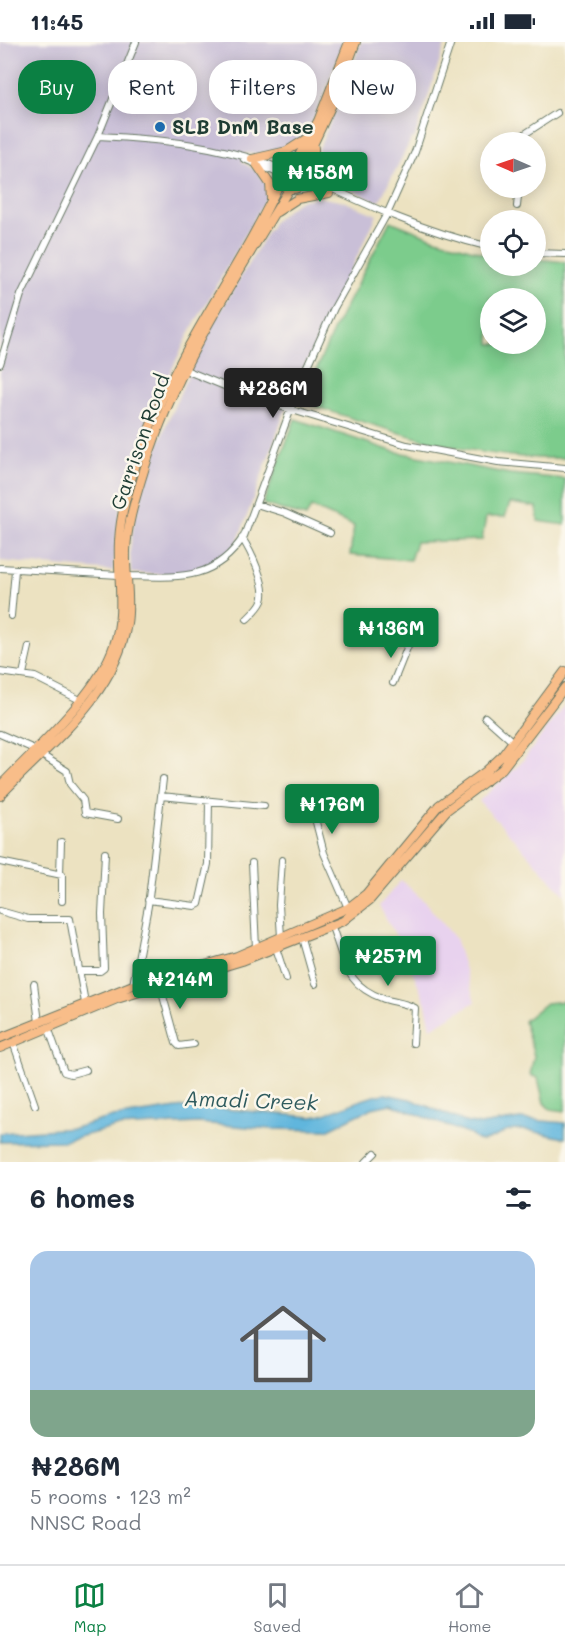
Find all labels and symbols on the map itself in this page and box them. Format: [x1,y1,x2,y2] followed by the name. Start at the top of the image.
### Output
[172,113,314,139] place label: SLB DnM Base
[153,120,167,134] marker: SLB DnM Base
[480,132,546,198] north arrow
[278,152,362,203] pin: ₦158M
[231,368,315,419] pin: ₦286M
[104,370,175,513] street label: Garrison Road
[349,608,433,659] pin: ₦136M
[290,784,374,835] pin: ₦176M
[346,936,430,987] pin: ₦257M
[138,959,222,1010] pin: ₦214M
[184,1084,319,1115] water label: Amadi Creek

